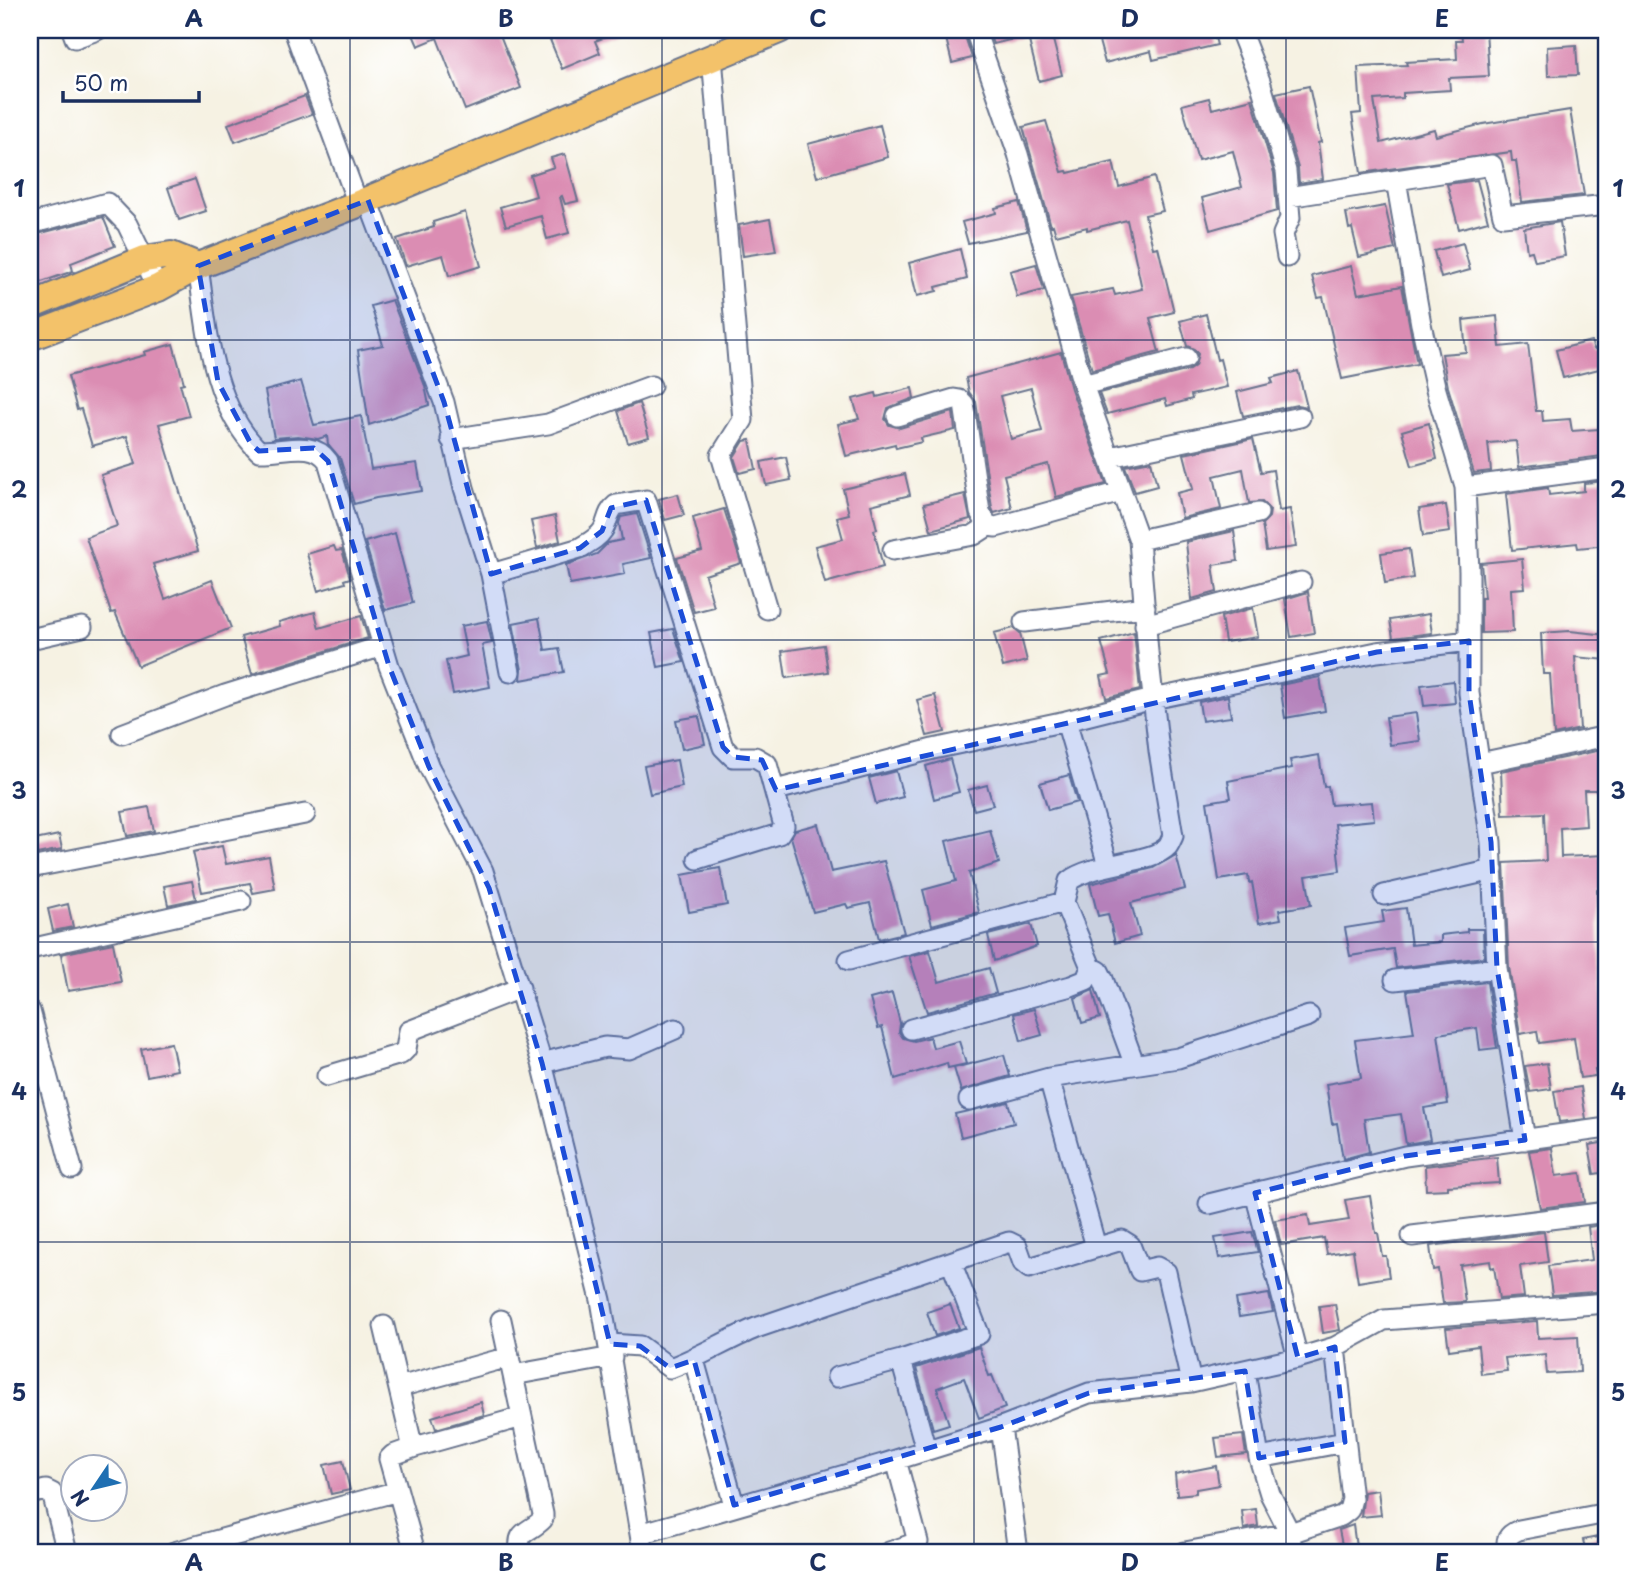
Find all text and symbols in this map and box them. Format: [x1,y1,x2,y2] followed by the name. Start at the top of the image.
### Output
[185,0,203,35] text: A
[498,0,514,35] text: B
[809,0,827,35] text: C
[1121,0,1139,35] text: D
[1435,0,1449,35] text: E
[63,60,200,104] scale bar
[74,66,128,98] text: 50 m
[14,170,25,205] text: 1
[1613,170,1624,205] text: 1
[11,471,27,506] text: 2
[1610,471,1626,506] text: 2
[11,772,27,807] text: 3
[1610,772,1626,807] text: 3
[11,1073,27,1108] text: 4
[1610,1073,1626,1108] text: 4
[12,1374,26,1409] text: 5
[1611,1374,1625,1409] text: 5
[60,1452,130,1522] north arrow
[63,1484,95,1513] text: N
[185,1544,203,1579] text: A
[498,1544,514,1579] text: B
[809,1544,827,1579] text: C
[1121,1544,1139,1579] text: D
[1435,1544,1449,1579] text: E

